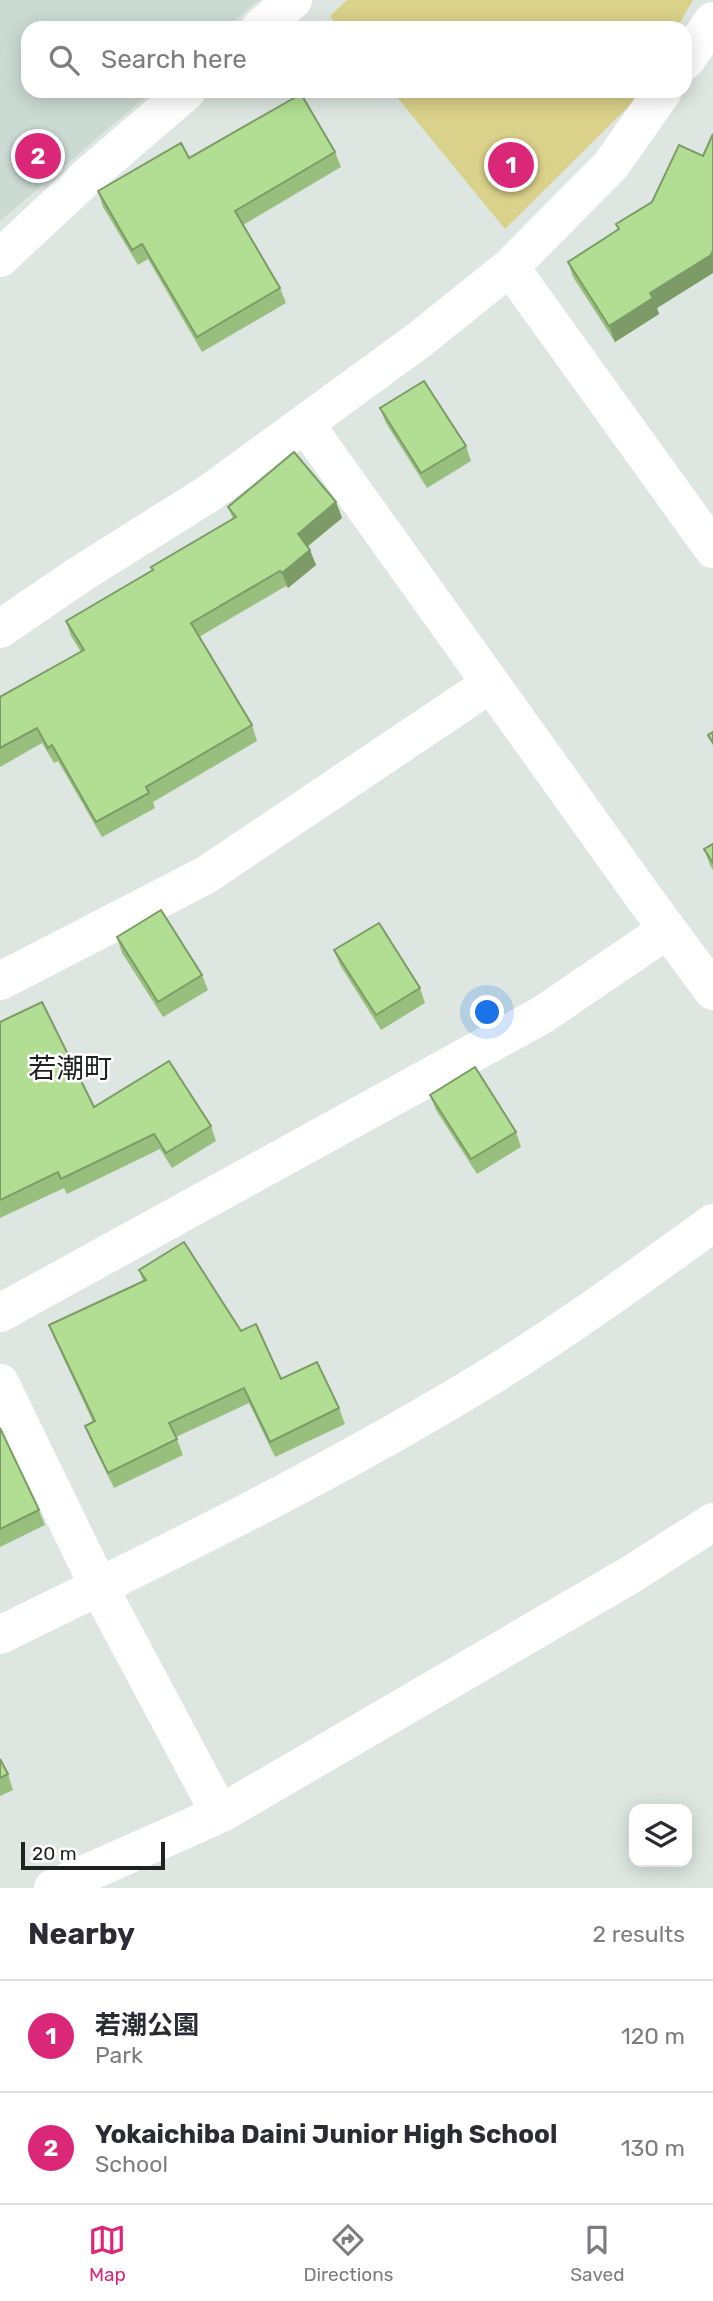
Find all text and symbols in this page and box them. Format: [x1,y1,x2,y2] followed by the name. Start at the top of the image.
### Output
[21,21,692,98] search box
[45,41,83,79] icon: search
[101,44,247,75] text: Search here
[15,130,61,182] pin: 2
[488,139,534,191] pin: 1
[470,995,504,1029] your location
[28,1052,112,1085] district label: 若潮町
[629,1804,692,1867] map controls
[629,1804,692,1867] button: layers
[21,1839,164,1871] scale bar
[32,1842,77,1865] text: 20 m
[28,1916,135,1952] text: Nearby
[593,1920,685,1948] text: 2 results
[95,2010,199,2041] text: 若潮公園
[45,2022,57,2050] text: 1
[621,2022,685,2050] text: 120 m
[95,2041,143,2069] text: Park
[95,2119,557,2150] text: Yokaichiba Daini Junior High School
[44,2134,58,2162] text: 2
[621,2134,685,2162] text: 130 m
[95,2150,168,2178] text: School
[88,2221,126,2286] tab: Map
[303,2221,393,2286] tab: Directions
[570,2221,625,2286] tab: Saved

